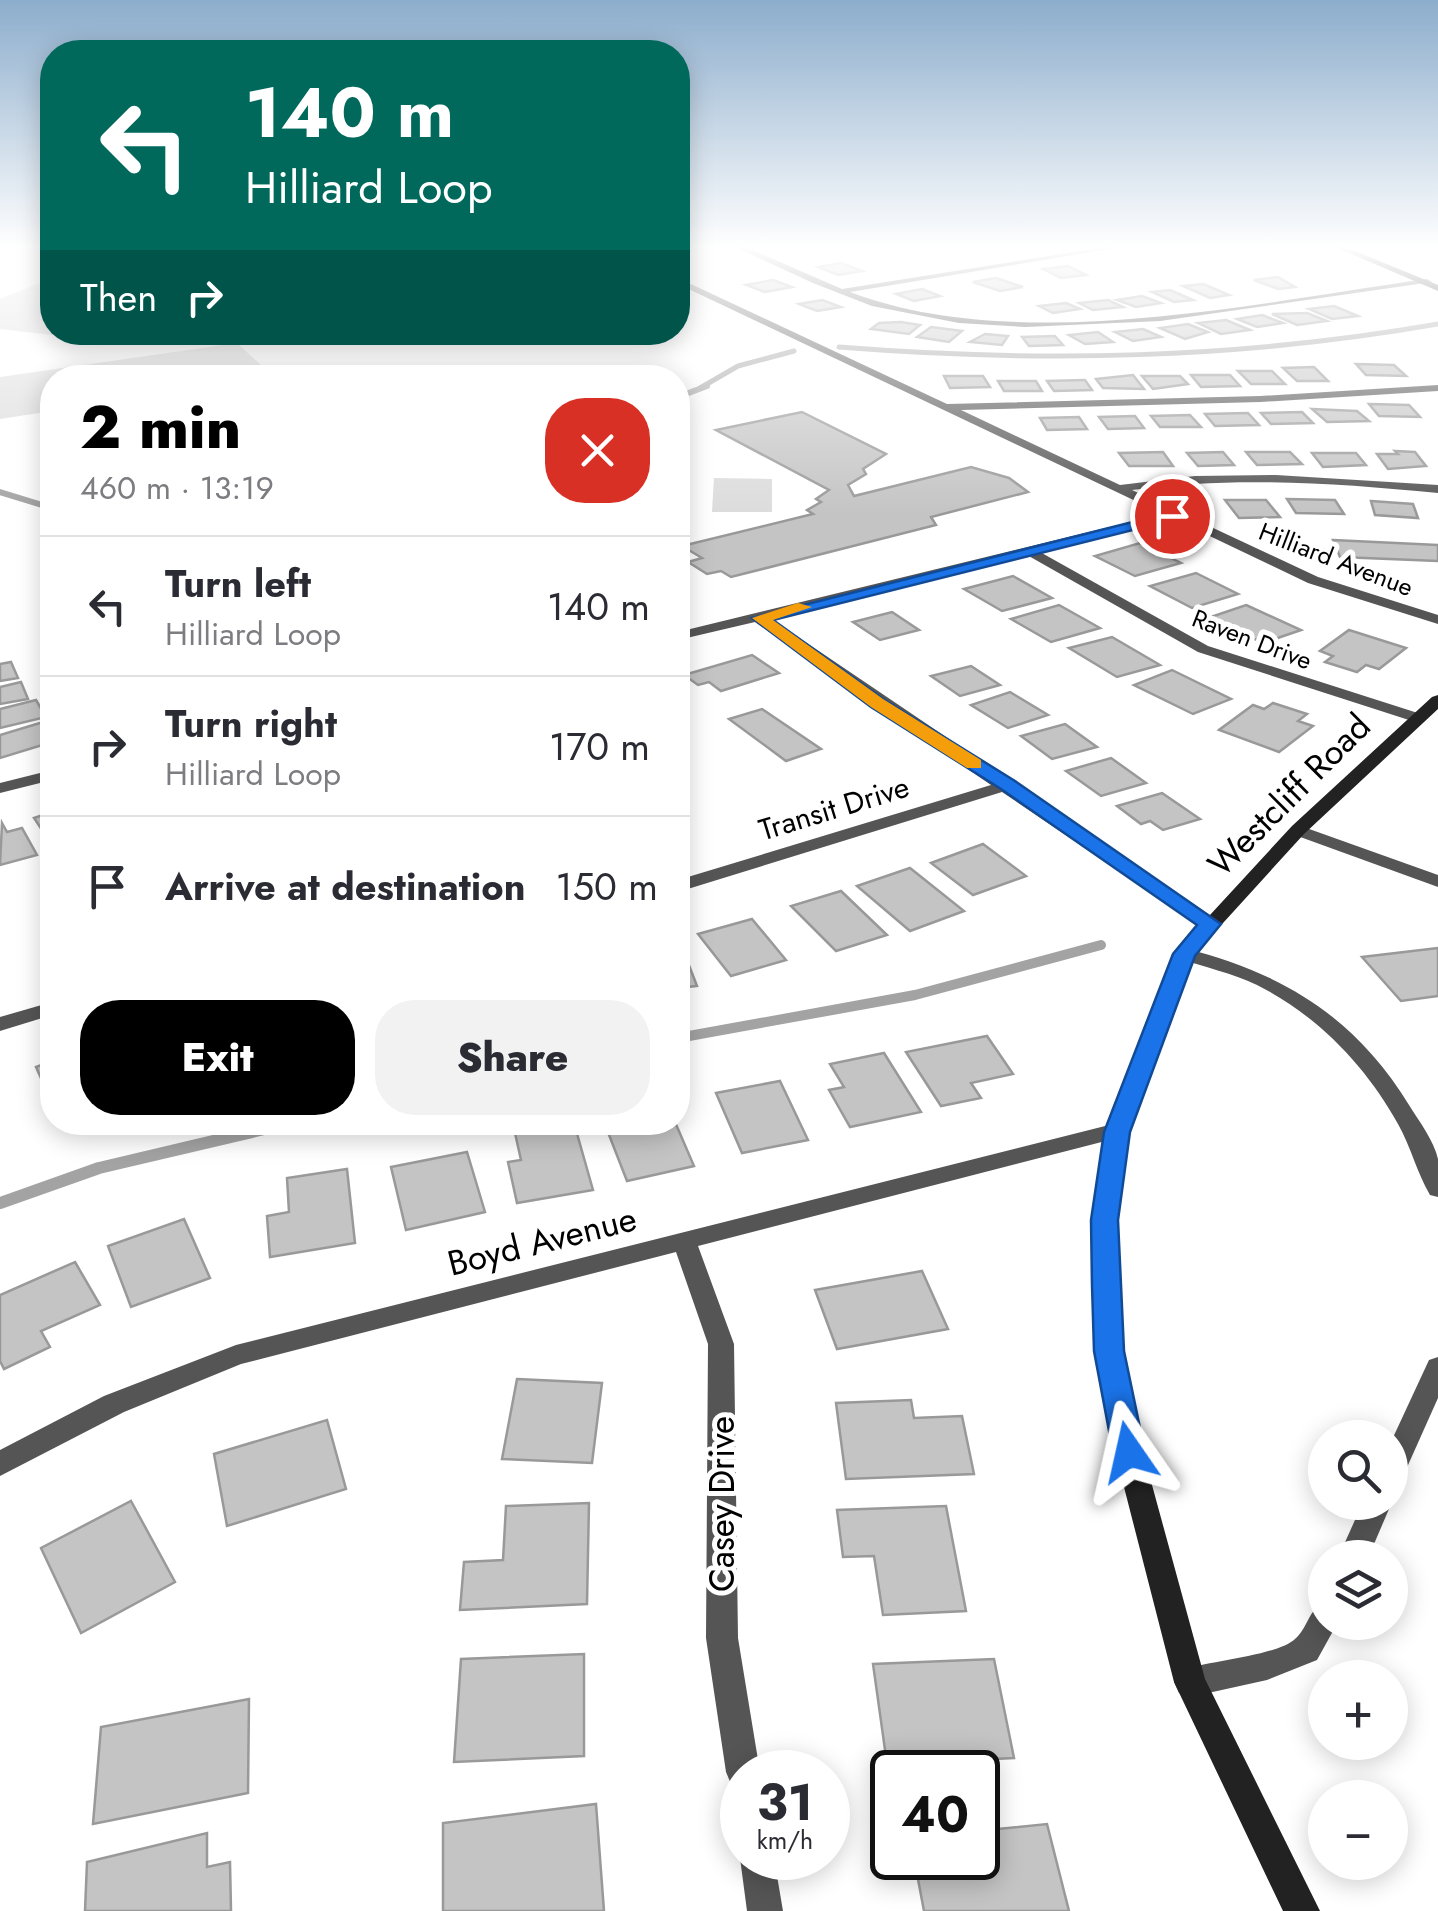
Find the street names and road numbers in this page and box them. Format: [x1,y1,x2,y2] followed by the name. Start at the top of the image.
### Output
[1254,513,1418,605] street label: Hilliard Avenue
[1187,600,1317,678] street label: Raven Drive
[1196,702,1382,888] street label: Westcliff Road
[754,765,914,851] street label: Transit Drive
[442,1193,642,1289] street label: Boyd Avenue
[697,1416,747,1592] street label: Casey Drive

